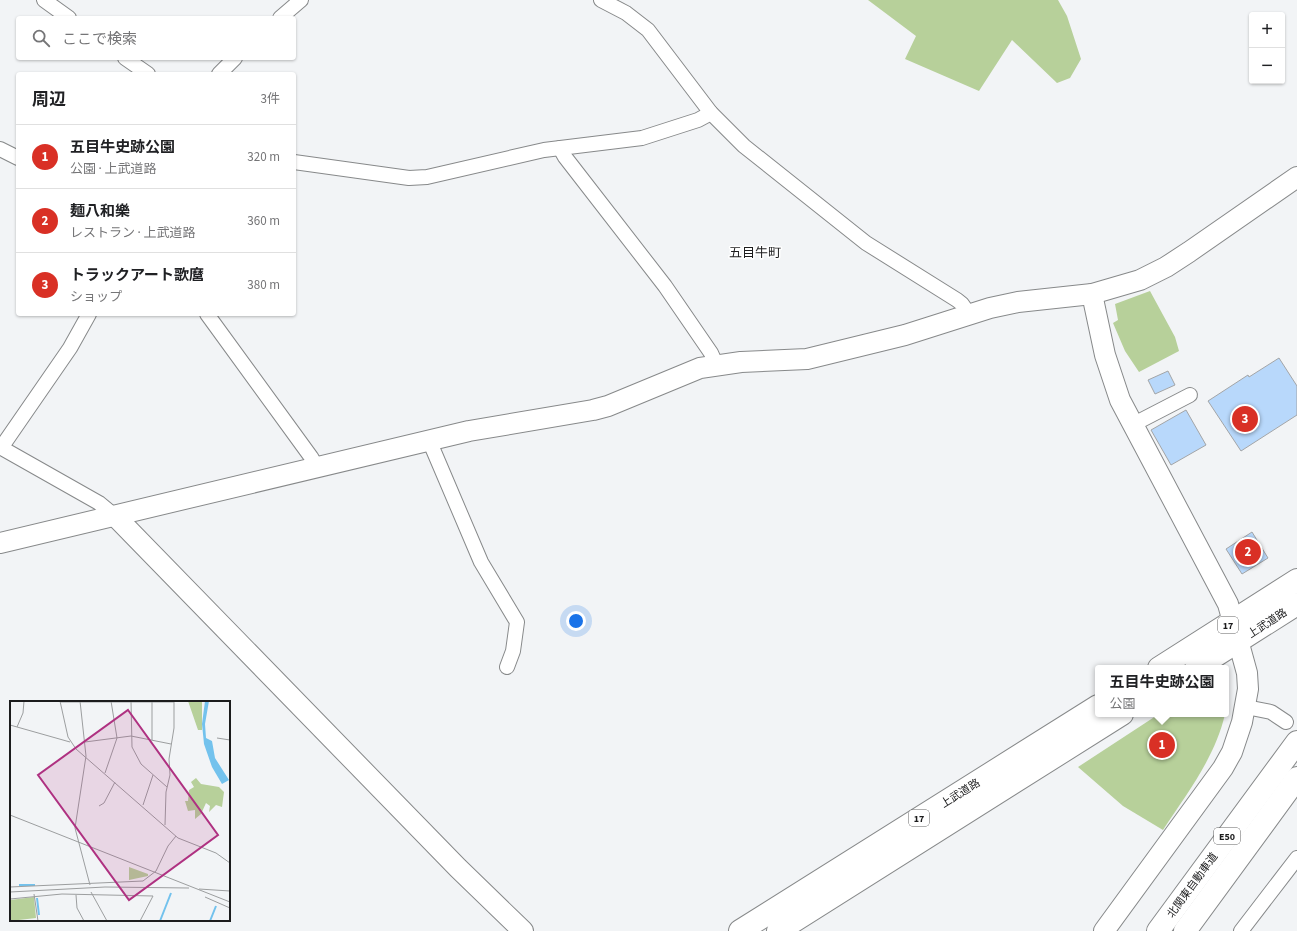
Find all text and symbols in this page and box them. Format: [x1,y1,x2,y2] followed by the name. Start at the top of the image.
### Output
[1249,12,1285,84] map controls
[1249,12,1285,48] button: +
[16,16,296,60] search box
[30,27,52,49] icon: search
[62,29,137,50] text: ここで検索
[1249,48,1285,84] button: −
[32,88,66,112] text: 周辺
[261,90,280,108] text: 3件
[70,137,175,158] text: 五目牛史跡公園
[42,148,48,166] text: 1
[247,148,280,166] text: 320 m
[70,160,156,178] text: 公園 · 上武道路
[70,201,130,222] text: 麺八和樂
[42,212,48,230] text: 2
[247,212,280,230] text: 360 m
[70,224,195,242] text: レストラン · 上武道路
[729,244,781,262] district label: 五目牛町
[70,265,204,286] text: トラックアート歌麿
[42,276,48,294] text: 3
[247,276,280,294] text: 380 m
[70,288,122,306] text: ショップ
[1232,404,1258,434] pin: 3
[1235,537,1261,567] pin: 2
[1245,605,1290,642] street label: 上武道路
[566,611,586,631] your location
[1218,617,1238,633] road number: 17
[1095,665,1229,717] popup
[1109,672,1215,693] text: 五目牛史跡公園
[1109,695,1136,713] text: 公園
[10,701,230,921] inset map
[1149,730,1175,760] pin: 1
[938,775,983,811] street label: 上武道路
[909,810,929,826] road number: 17
[1214,828,1240,844] road number: E50
[1164,850,1221,921] street label: 北関東自動車道

